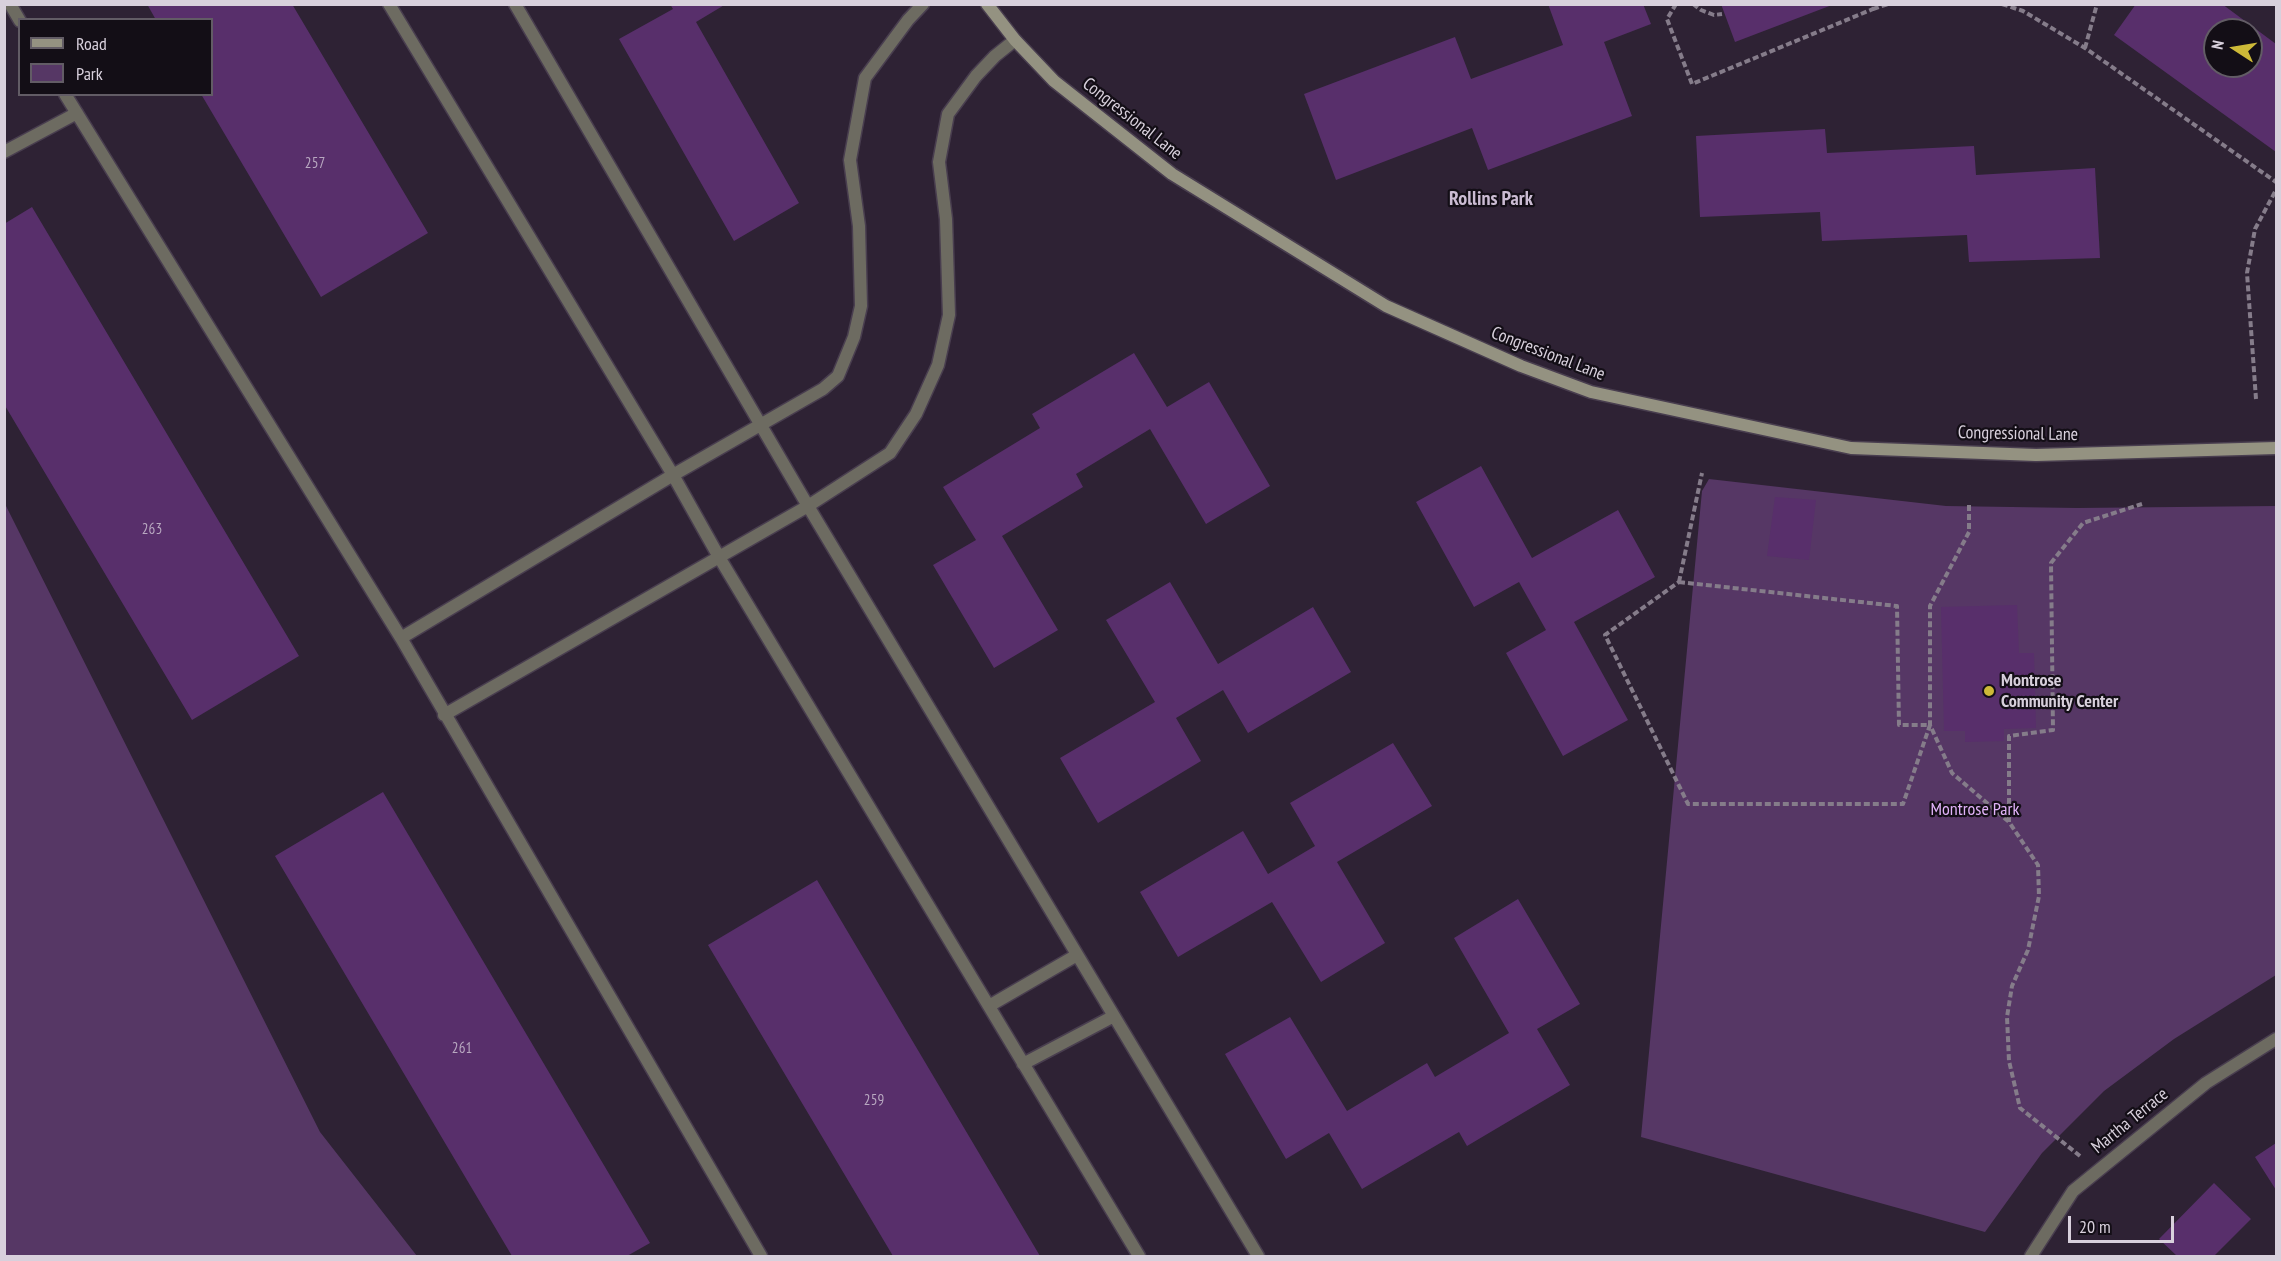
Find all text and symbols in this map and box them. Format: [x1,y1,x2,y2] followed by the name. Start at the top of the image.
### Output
[18,18,213,96] legend
[2203,18,2263,78] north arrow
[76,32,107,55] text: Road
[2207,38,2228,51] text: N
[76,62,103,85] text: Park
[1078,73,1186,165] street label: Congressional Lane
[305,155,325,173] house number: 257
[1449,187,1533,211] district label: Rollins Park
[1488,322,1608,386] street label: Congressional Lane
[1958,422,2078,446] street label: Congressional Lane
[142,521,162,539] house number: 263
[2001,670,2118,712] place label: Montrose Community Center
[1982,684,1996,698] marker: Montrose Community Center
[1931,799,2019,821] park label: Montrose Park
[452,1040,472,1058] house number: 261
[2087,1084,2173,1158] street label: Martha Terrace
[864,1092,884,1110] house number: 259
[2071,1204,2178,1242] scale bar
[2079,1215,2111,1238] text: 20 m

